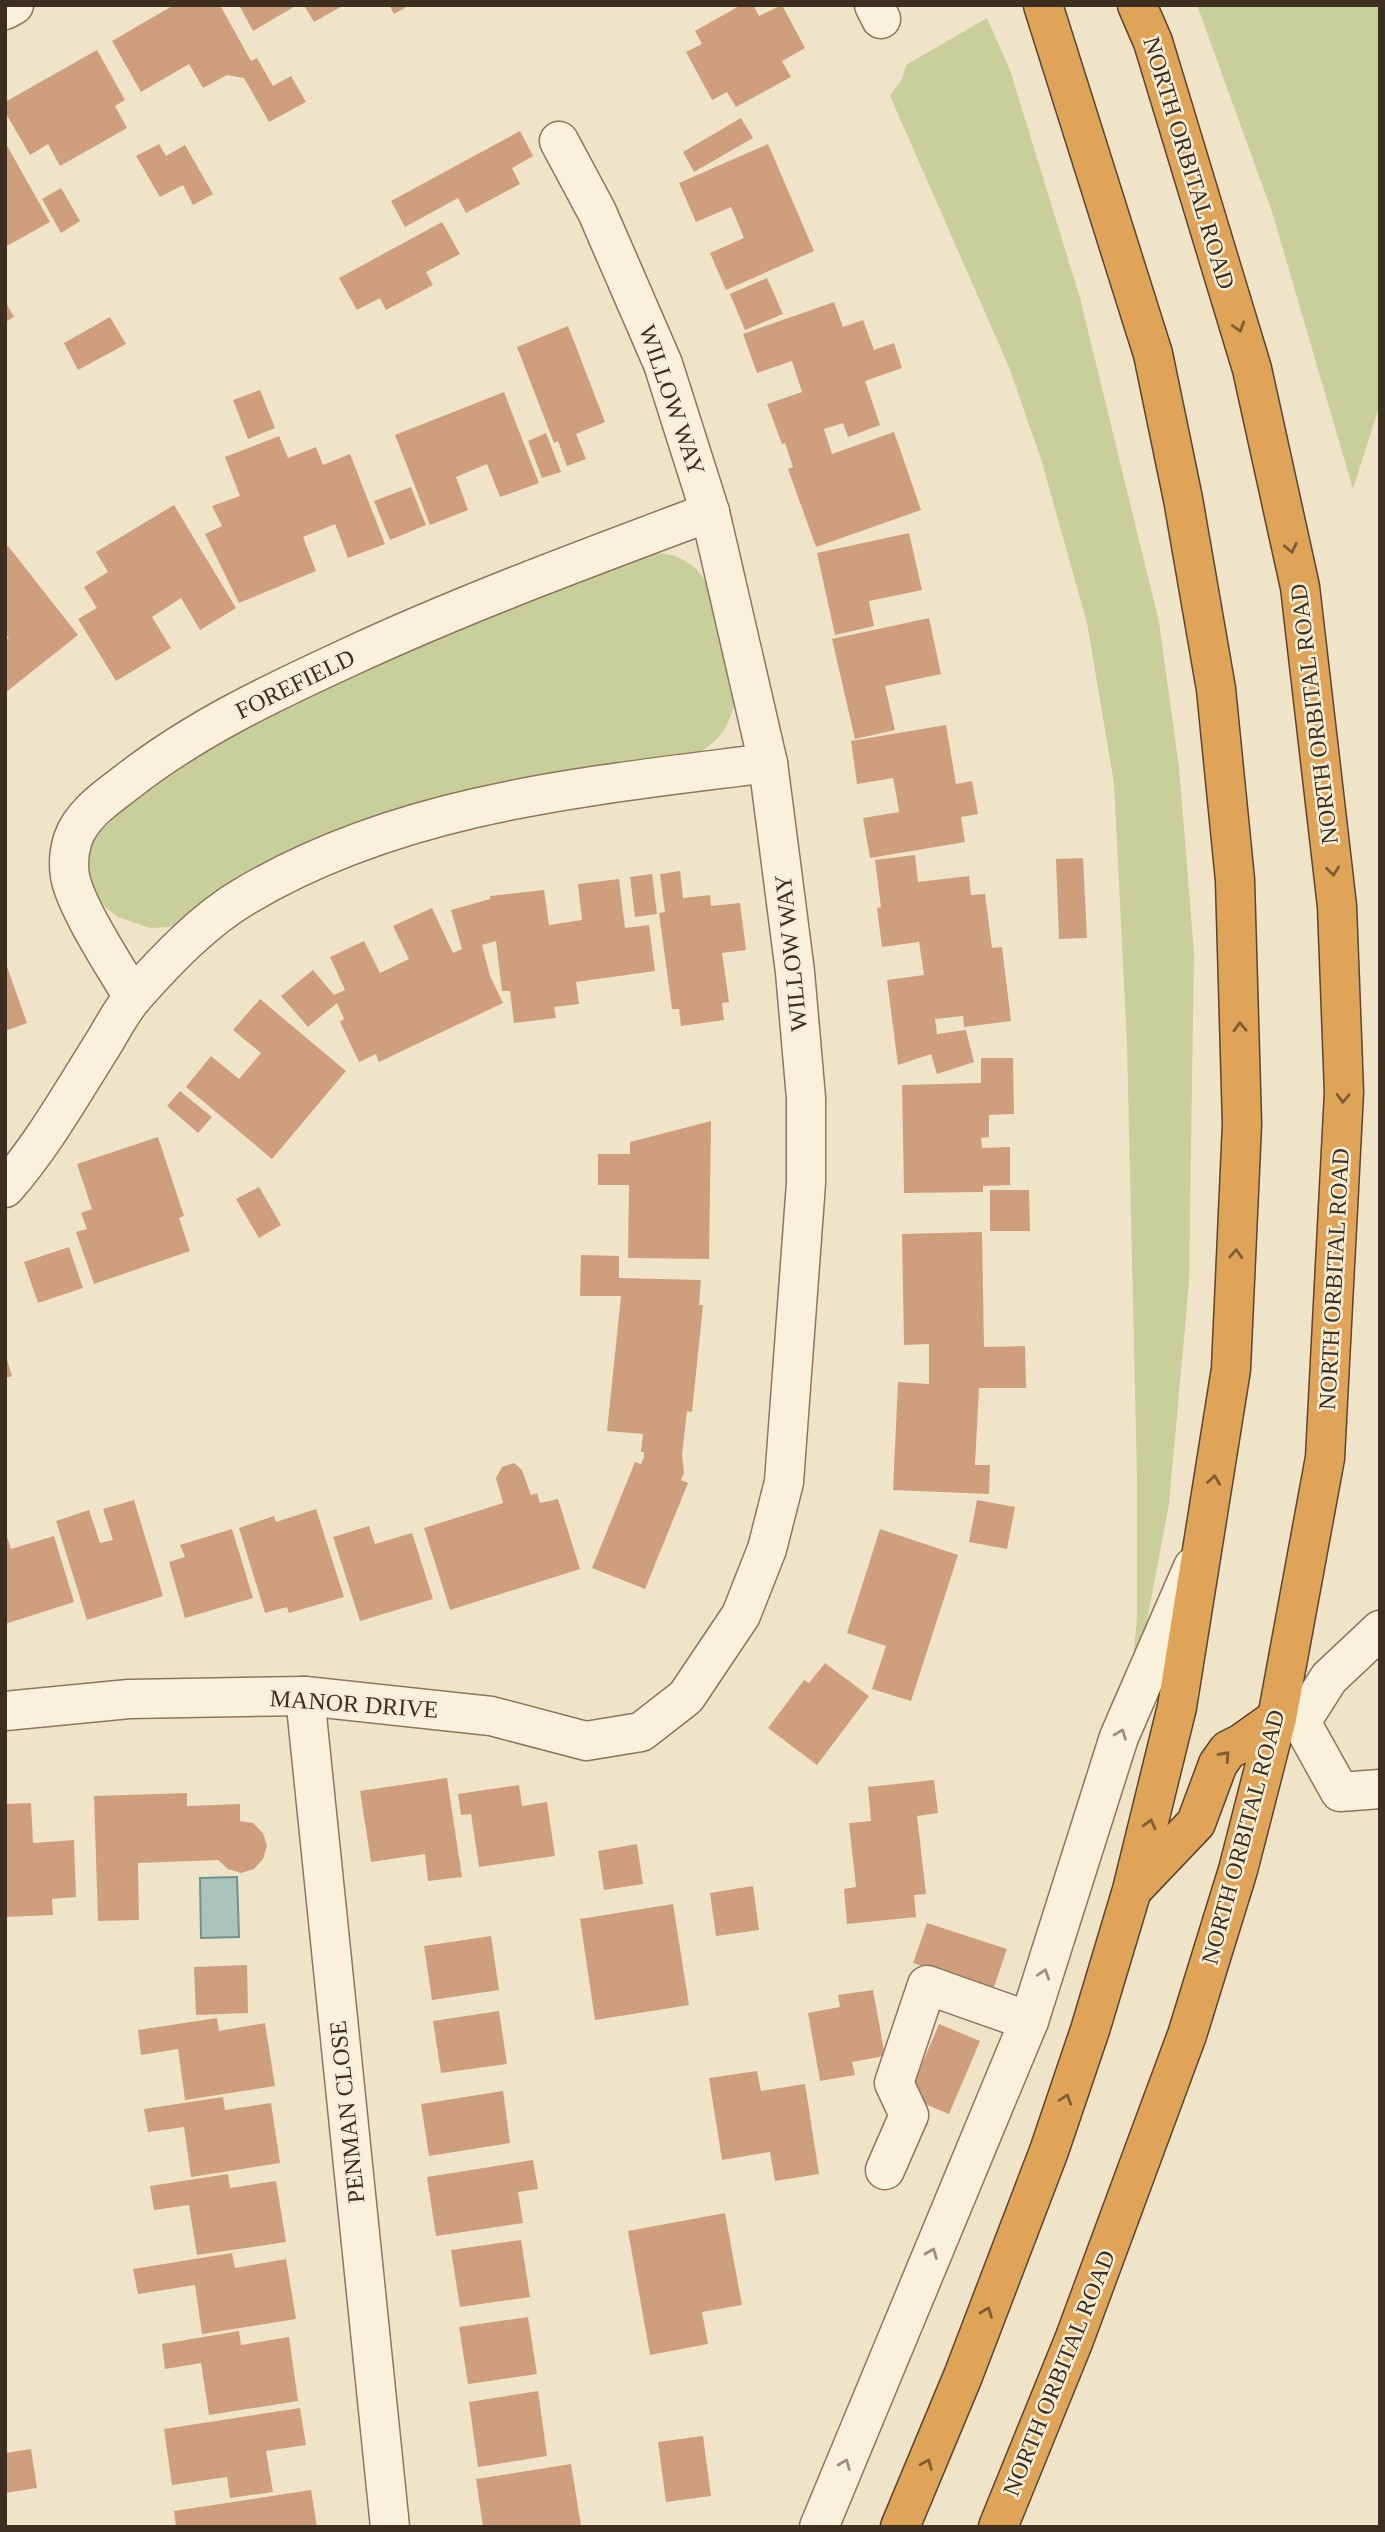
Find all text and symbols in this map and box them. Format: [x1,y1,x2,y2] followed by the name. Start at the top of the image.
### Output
[1138,34,1240,292] street label: NORTH ORBITAL ROAD
[634,321,710,479] street label: WILLOW WAY
[1231,321,1246,333] one-way arrow
[1283,542,1298,554] one-way arrow
[1285,582,1343,846] street label: NORTH ORBITAL ROAD
[231,644,359,724] street label: FOREFIELD
[1325,865,1340,877] one-way arrow
[770,873,812,1033] street label: WILLOW WAY
[1232,1021,1247,1032] one-way arrow
[1335,1093,1351,1104] one-way arrow
[1314,1147,1354,1411] street label: NORTH ORBITAL ROAD
[1229,1248,1244,1259] one-way arrow
[1207,1474,1222,1486] one-way arrow
[269,1685,439,1723] street label: MANOR DRIVE
[1196,1707,1290,1967] street label: NORTH ORBITAL ROAD
[1112,1729,1126,1741] one-way arrow
[1217,1751,1229,1764] one-way arrow
[1141,1818,1156,1830] one-way arrow
[1035,1968,1050,1980] one-way arrow
[324,2019,370,2205] street label: PENMAN CLOSE
[1058,2093,1072,2105] one-way arrow
[998,2246,1120,2500] street label: NORTH ORBITAL ROAD
[924,2248,938,2260] one-way arrow
[979,2306,993,2318] one-way arrow
[837,2458,851,2470] one-way arrow
[918,2458,932,2470] one-way arrow

